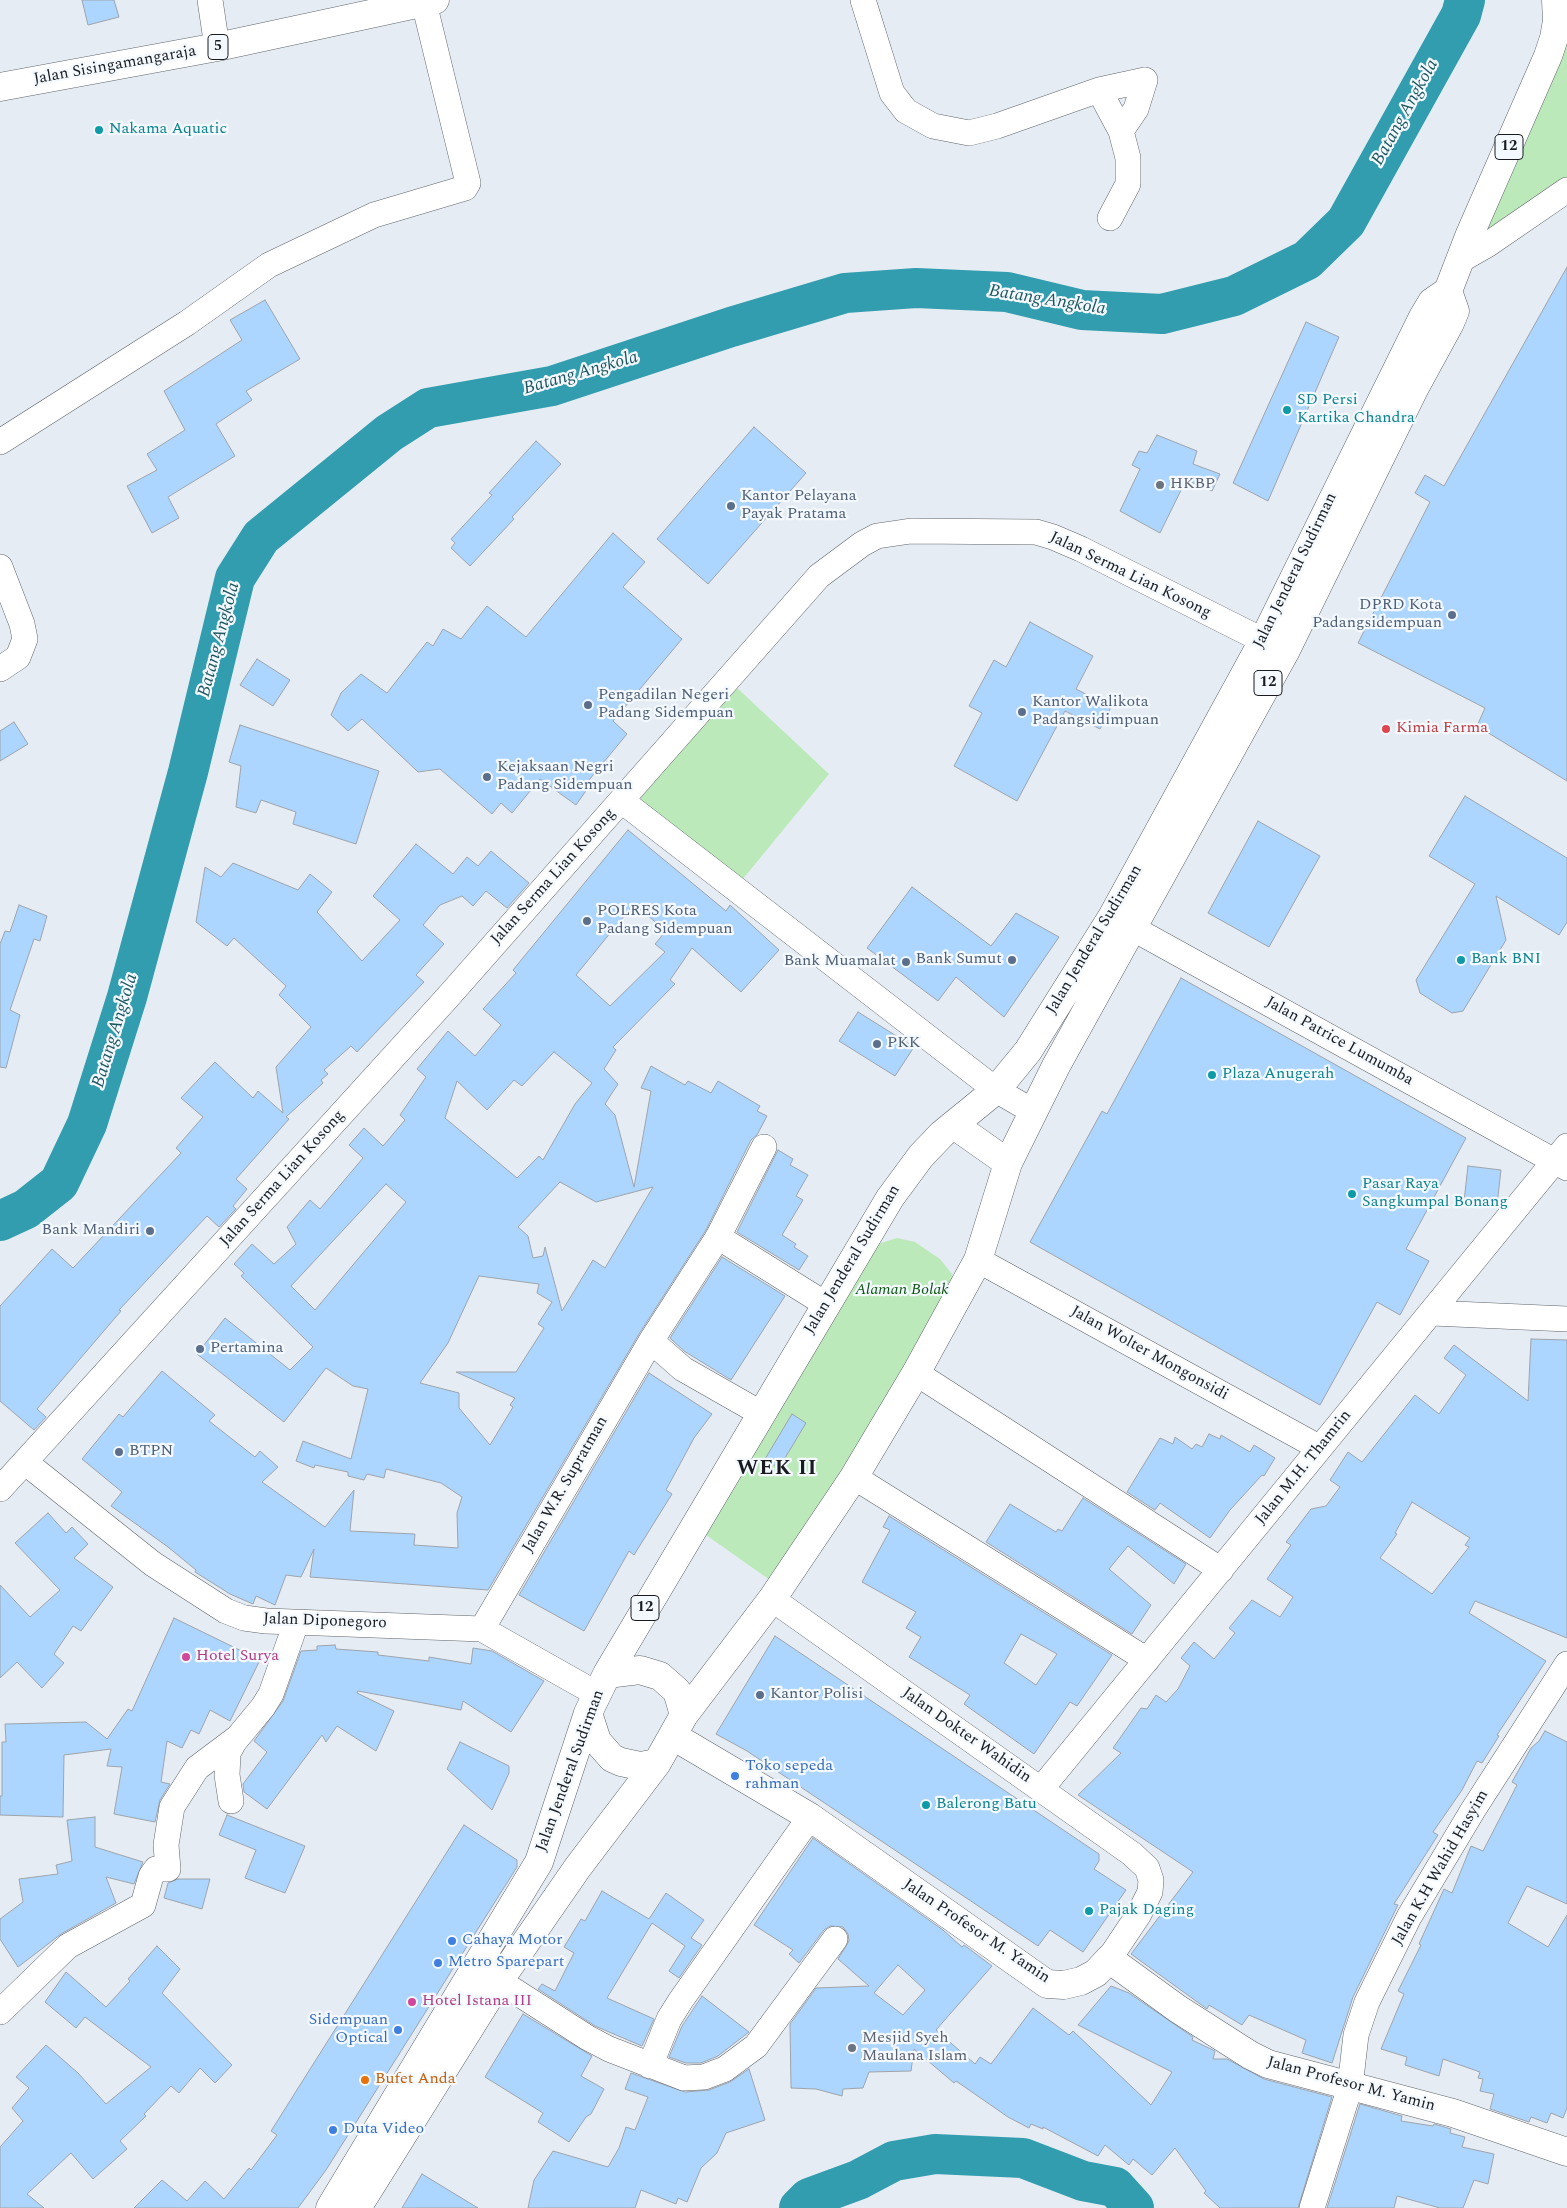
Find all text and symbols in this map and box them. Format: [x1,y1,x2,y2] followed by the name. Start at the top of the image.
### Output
[208,34,228,60] road number: 5
[32,42,198,90] street label: Jalan Sisingamangaraja
[1368,56,1444,170] water label: Batang Angkola
[109,120,227,140] place label: Nakama Aquatic
[93,124,105,136] marker: Nakama Aquatic
[1495,134,1523,160] road number: 12
[987,281,1107,321] water label: Batang Angkola
[521,347,641,401] water label: Batang Angkola
[1297,391,1415,429] place label: SD Persi Kartika Chandra
[1281,404,1293,416] marker: SD Persi Kartika Chandra
[1170,475,1215,495] place label: HKBP
[1154,479,1166,491] marker: HKBP
[741,487,857,525] place label: Kantor Pelayana Payak Pratama
[1250,490,1342,652] street label: Jalan Jenderal Sudirman
[725,500,737,512] marker: Kantor Pelayana Payak Pratama
[1046,528,1214,624] street label: Jalan Serma Lian Kosong
[194,580,246,700] water label: Batang Angkola
[1312,596,1442,634] place label: DPRD Kota Padangsidempuan
[1446,609,1458,621] marker: DPRD Kota Padangsidempuan
[1254,670,1282,696] road number: 12
[598,686,734,724] place label: Pengadilan Negeri Padang Sidempuan
[1032,693,1159,731] place label: Kantor Walikota Padangsidimpuan
[582,699,594,711] marker: Pengadilan Negeri Padang Sidempuan
[1016,706,1028,718] marker: Kantor Walikota Padangsidimpuan
[1396,719,1488,739] place label: Kimia Farma
[1380,723,1392,735] marker: Kimia Farma
[497,758,633,796] place label: Kejaksaan Negri Padang Sidempuan
[481,771,493,783] marker: Kejaksaan Negri Padang Sidempuan
[488,805,620,949] street label: Jalan Serma Lian Kosong
[1043,862,1147,1018] street label: Jalan Jenderal Sudirman
[597,902,733,940] place label: POLRES Kota Padang Sidempuan
[581,915,593,927] marker: POLRES Kota Padang Sidempuan
[916,950,1002,970] place label: Bank Sumut
[1471,950,1541,970] place label: Bank BNI
[784,952,896,972] place label: Bank Muamalat
[1006,954,1018,966] marker: Bank Sumut
[1455,954,1467,966] marker: Bank BNI
[900,956,912,968] marker: Bank Muamalat
[88,971,144,1091] water label: Batang Angkola
[1262,993,1416,1091] street label: Jalan Patrice Lumumba
[887,1034,920,1054] place label: PKK
[871,1038,883,1050] marker: PKK
[1222,1065,1334,1085] place label: Plaza Anugerah
[1206,1069,1218,1081] marker: Plaza Anugerah
[217,1107,349,1251] street label: Jalan Serma Lian Kosong
[1362,1175,1508,1213] place label: Pasar Raya Sangkumpal Bonang
[801,1182,905,1338] street label: Jalan Jenderal Sudirman
[1346,1188,1358,1200] marker: Pasar Raya Sangkumpal Bonang
[42,1221,140,1241] place label: Bank Mandiri
[144,1225,156,1237] marker: Bank Mandiri
[855,1281,949,1301] park label: Alaman Bolak
[1067,1303,1231,1405] street label: Jalan Wolter Mongonsidi
[210,1339,283,1359] place label: Pertamina
[194,1343,206,1355] marker: Pertamina
[1252,1407,1356,1529] street label: Jalan M.H. Thamrin
[519,1413,613,1557] street label: Jalan W.R. Supratman
[129,1442,173,1462] place label: BTPN
[113,1446,125,1458] marker: BTPN
[736,1457,818,1483] district label: WEK II
[631,1596,659,1620] road number: 12
[263,1610,387,1634] street label: Jalan Diponegoro
[196,1647,279,1667] place label: Hotel Surya
[180,1651,192,1663] marker: Hotel Surya
[898,1684,1034,1788] street label: Jalan Dokter Wahidin
[770,1685,863,1705] place label: Kantor Polisi
[533,1688,609,1854] street label: Jalan Jenderal Sudirman
[754,1689,766,1701] marker: Kantor Polisi
[745,1757,833,1795] place label: Toko sepeda rahman
[729,1770,741,1782] marker: Toko sepeda rahman
[1389,1787,1493,1949] street label: Jalan K.H Wahid Hasyim
[936,1795,1037,1815] place label: Balerong Batu
[920,1799,932,1811] marker: Balerong Batu
[899,1876,1053,1988] street label: Jalan Profesor M. Yamin
[1099,1901,1194,1921] place label: Pajak Daging
[1083,1905,1095,1917] marker: Pajak Daging
[462,1931,562,1951] place label: Cahaya Motor
[446,1935,458,1947] marker: Cahaya Motor
[448,1953,564,1973] place label: Metro Sparepart
[432,1957,444,1969] marker: Metro Sparepart
[422,1992,532,2012] place label: Hotel Istana III
[406,1996,418,2008] marker: Hotel Istana III
[309,2011,388,2049] place label: Sidempuan Optical
[392,2024,404,2036] marker: Sidempuan Optical
[862,2029,967,2067] place label: Mesjid Syeh Maulana Islam
[846,2042,858,2054] marker: Mesjid Syeh Maulana Islam
[1265,2053,1437,2117] street label: Jalan Profesor M. Yamin
[375,2070,455,2090] place label: Bufet Anda
[359,2074,371,2086] marker: Bufet Anda
[343,2120,424,2140] place label: Duta Video
[327,2124,339,2136] marker: Duta Video

